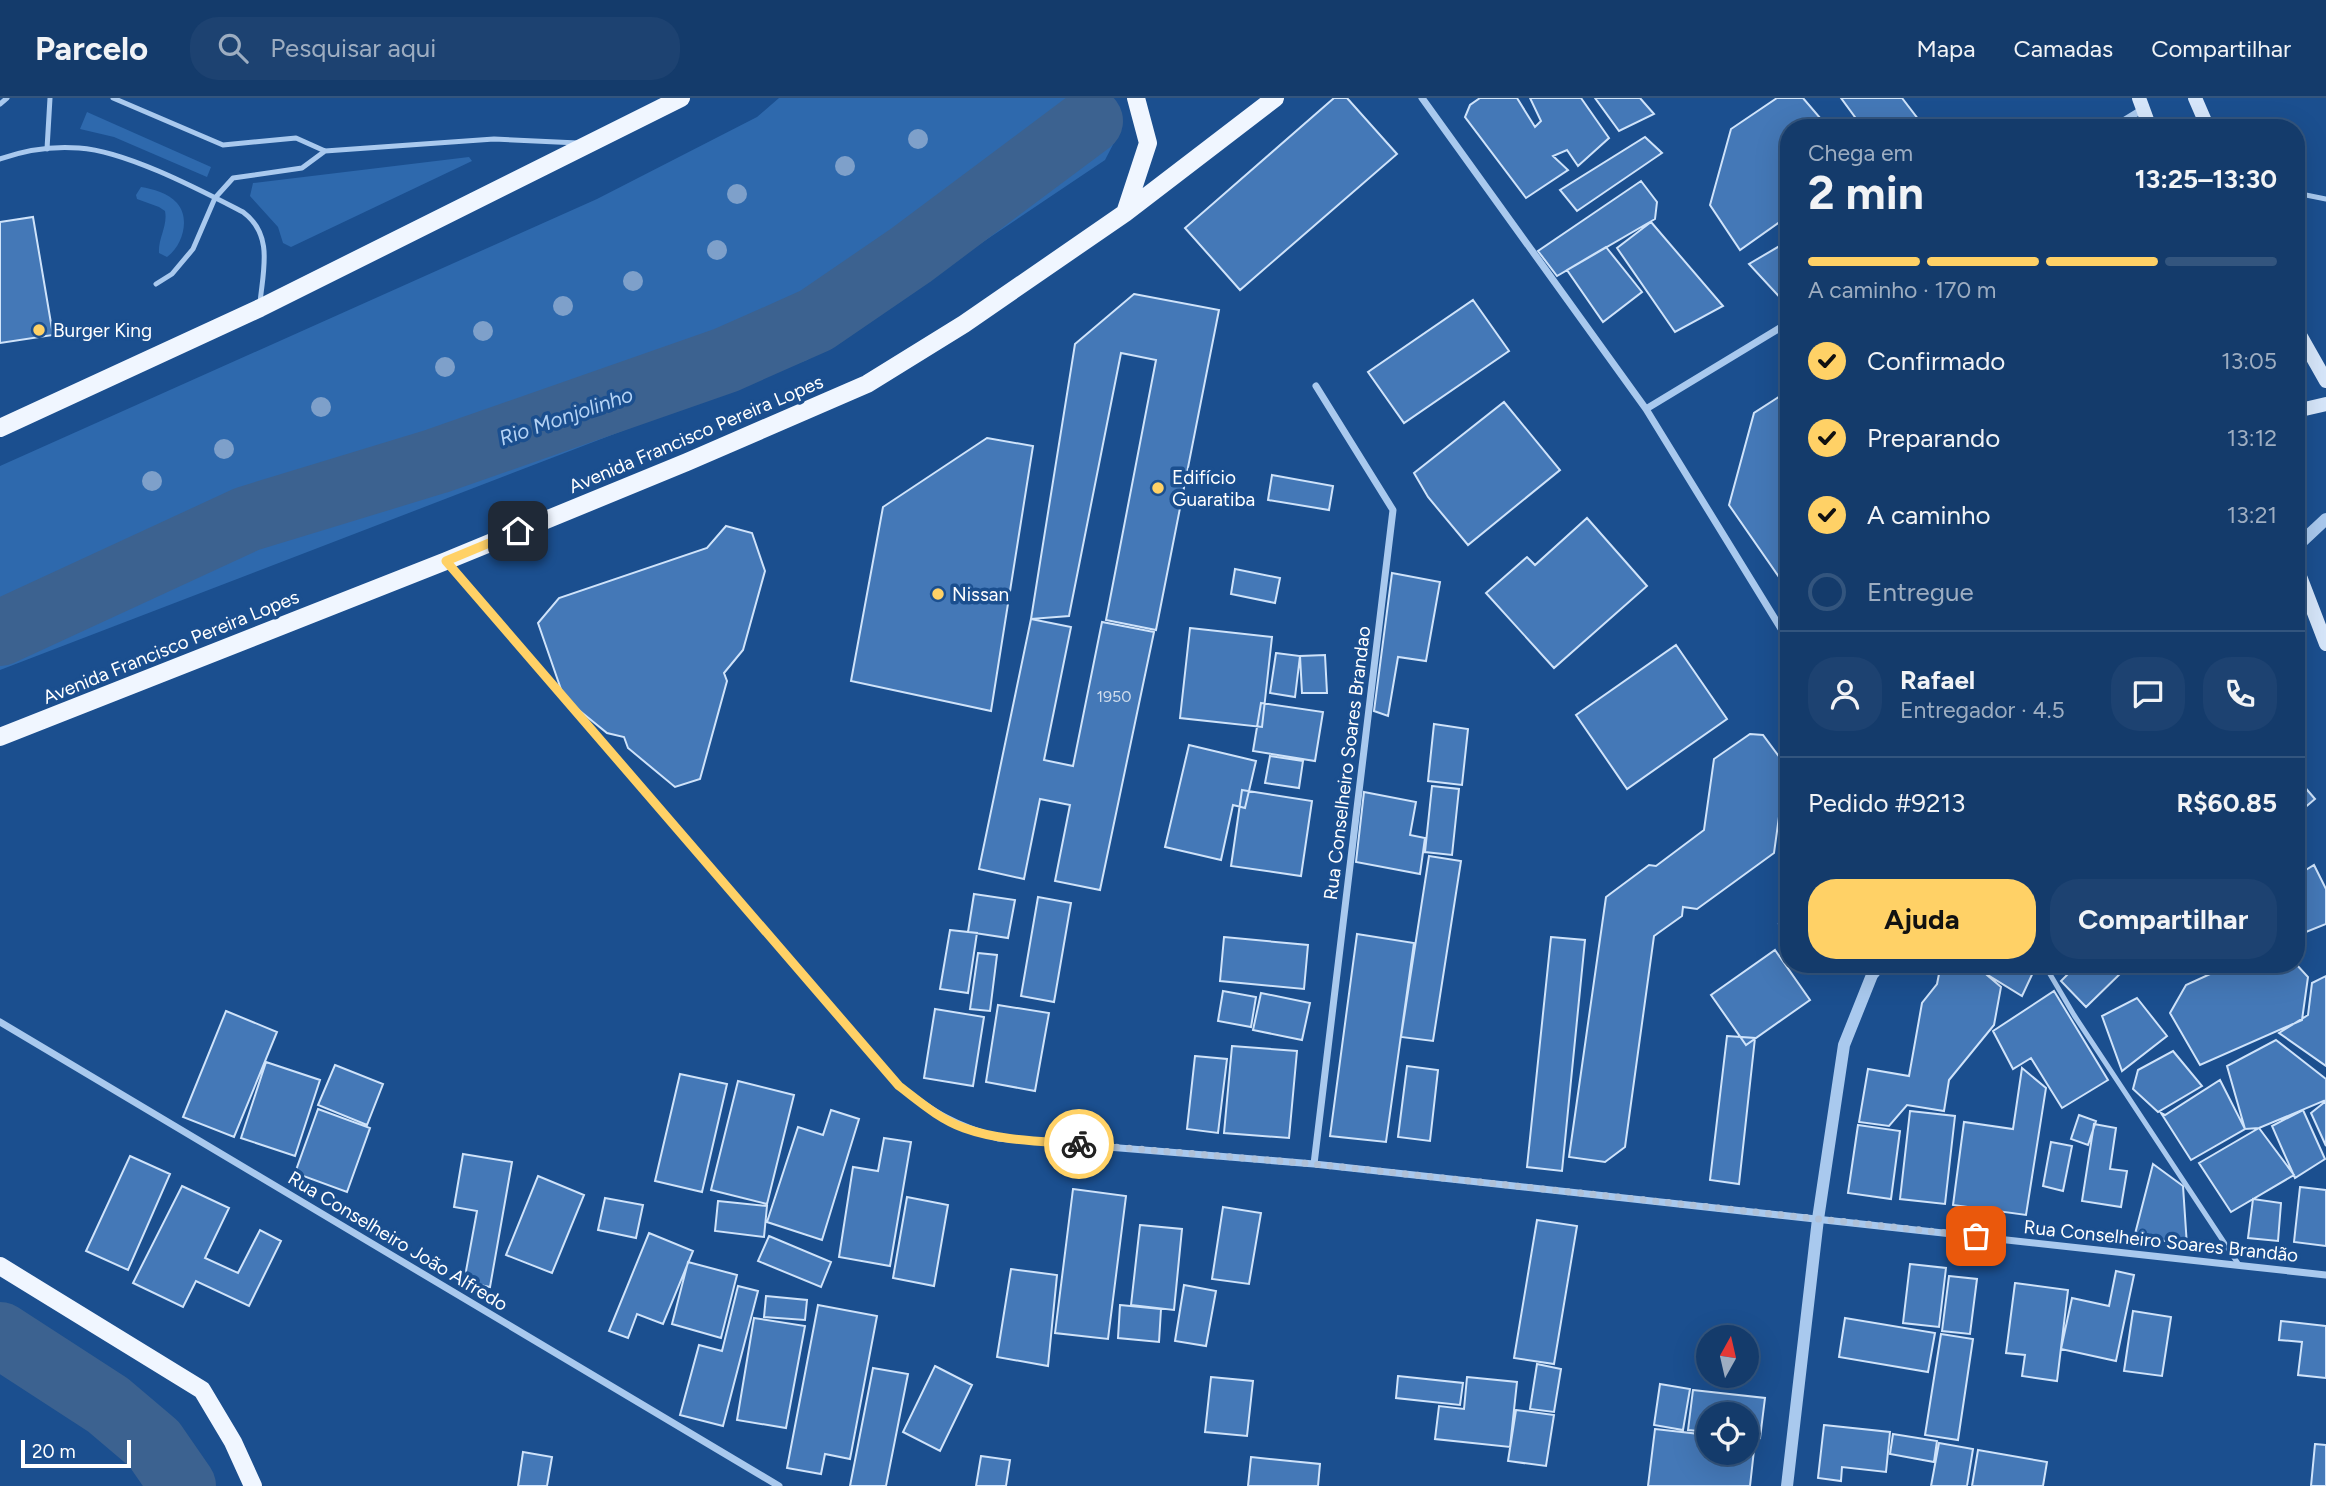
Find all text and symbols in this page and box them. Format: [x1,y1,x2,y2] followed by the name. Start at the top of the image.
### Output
[190,17,680,80] search box
[35,29,148,68] text: Parcelo
[214,29,252,67] icon: search
[270,32,436,64] text: Pesquisar aqui
[1916,34,1975,63] text: Mapa
[2013,34,2113,63] text: Camadas
[2151,34,2291,63] text: Compartilhar
[1808,139,1913,167] text: Chega em
[2135,163,2277,195] text: 13:25–13:30
[1808,165,1924,221] text: 2 min
[1808,276,1996,304] text: A caminho · 170 m
[53,319,152,342] place label: Burger King
[31,322,47,338] marker: Burger King
[1808,342,1846,380] icon: check
[1867,345,2005,377] text: Confirmado
[2221,347,2277,375] text: 13:05
[565,370,827,498] street label: Avenida Francisco Pereira Lopes
[496,381,636,451] water label: Rio Monjolinho
[1808,419,1846,457] icon: check
[1867,422,2000,454] text: Preparando
[2227,424,2277,452] text: 13:12
[1172,466,1255,511] place label: Edifício Guaratiba
[1150,480,1166,496] marker: Edifício Guaratiba
[1808,496,1846,534] icon: check
[1867,499,1991,531] text: A caminho
[488,501,548,561] pin
[2227,501,2277,529] text: 13:21
[499,512,537,550] icon: home
[1867,576,1974,608] text: Entregue
[952,583,1009,606] place label: Nissan
[40,585,303,709] street label: Avenida Francisco Pereira Lopes
[930,586,946,602] marker: Nissan
[1319,625,1375,901] street label: Rua Conselheiro Soares Brandao
[1808,657,1882,731] button: person
[2111,657,2185,731] button: chat
[2203,657,2277,731] button: phone
[1900,664,1975,696] text: Rafael
[1096,687,1132,706] house number: 1950
[1900,696,2065,724] text: Entregador · 4.5
[1808,787,1965,819] text: Pedido #9213
[2176,787,2277,819] text: R$60.85
[1808,879,2036,959] button: Ajuda
[2050,879,2277,959] button: Compartilhar
[1044,1109,1114,1179] courier
[1060,1125,1098,1163] icon: bike
[284,1166,512,1316] street label: Rua Conselheiro João Alfredo
[1946,1206,2006,1266] pin
[2023,1215,2299,1267] street label: Rua Conselheiro Soares Brandão
[1957,1217,1995,1255] icon: bag
[1696,1325,1759,1388] north arrow
[1696,1325,1759,1465] map controls
[1696,1402,1759,1465] button: locate
[21,1437,131,1469] scale bar
[32,1440,76,1463] text: 20 m

